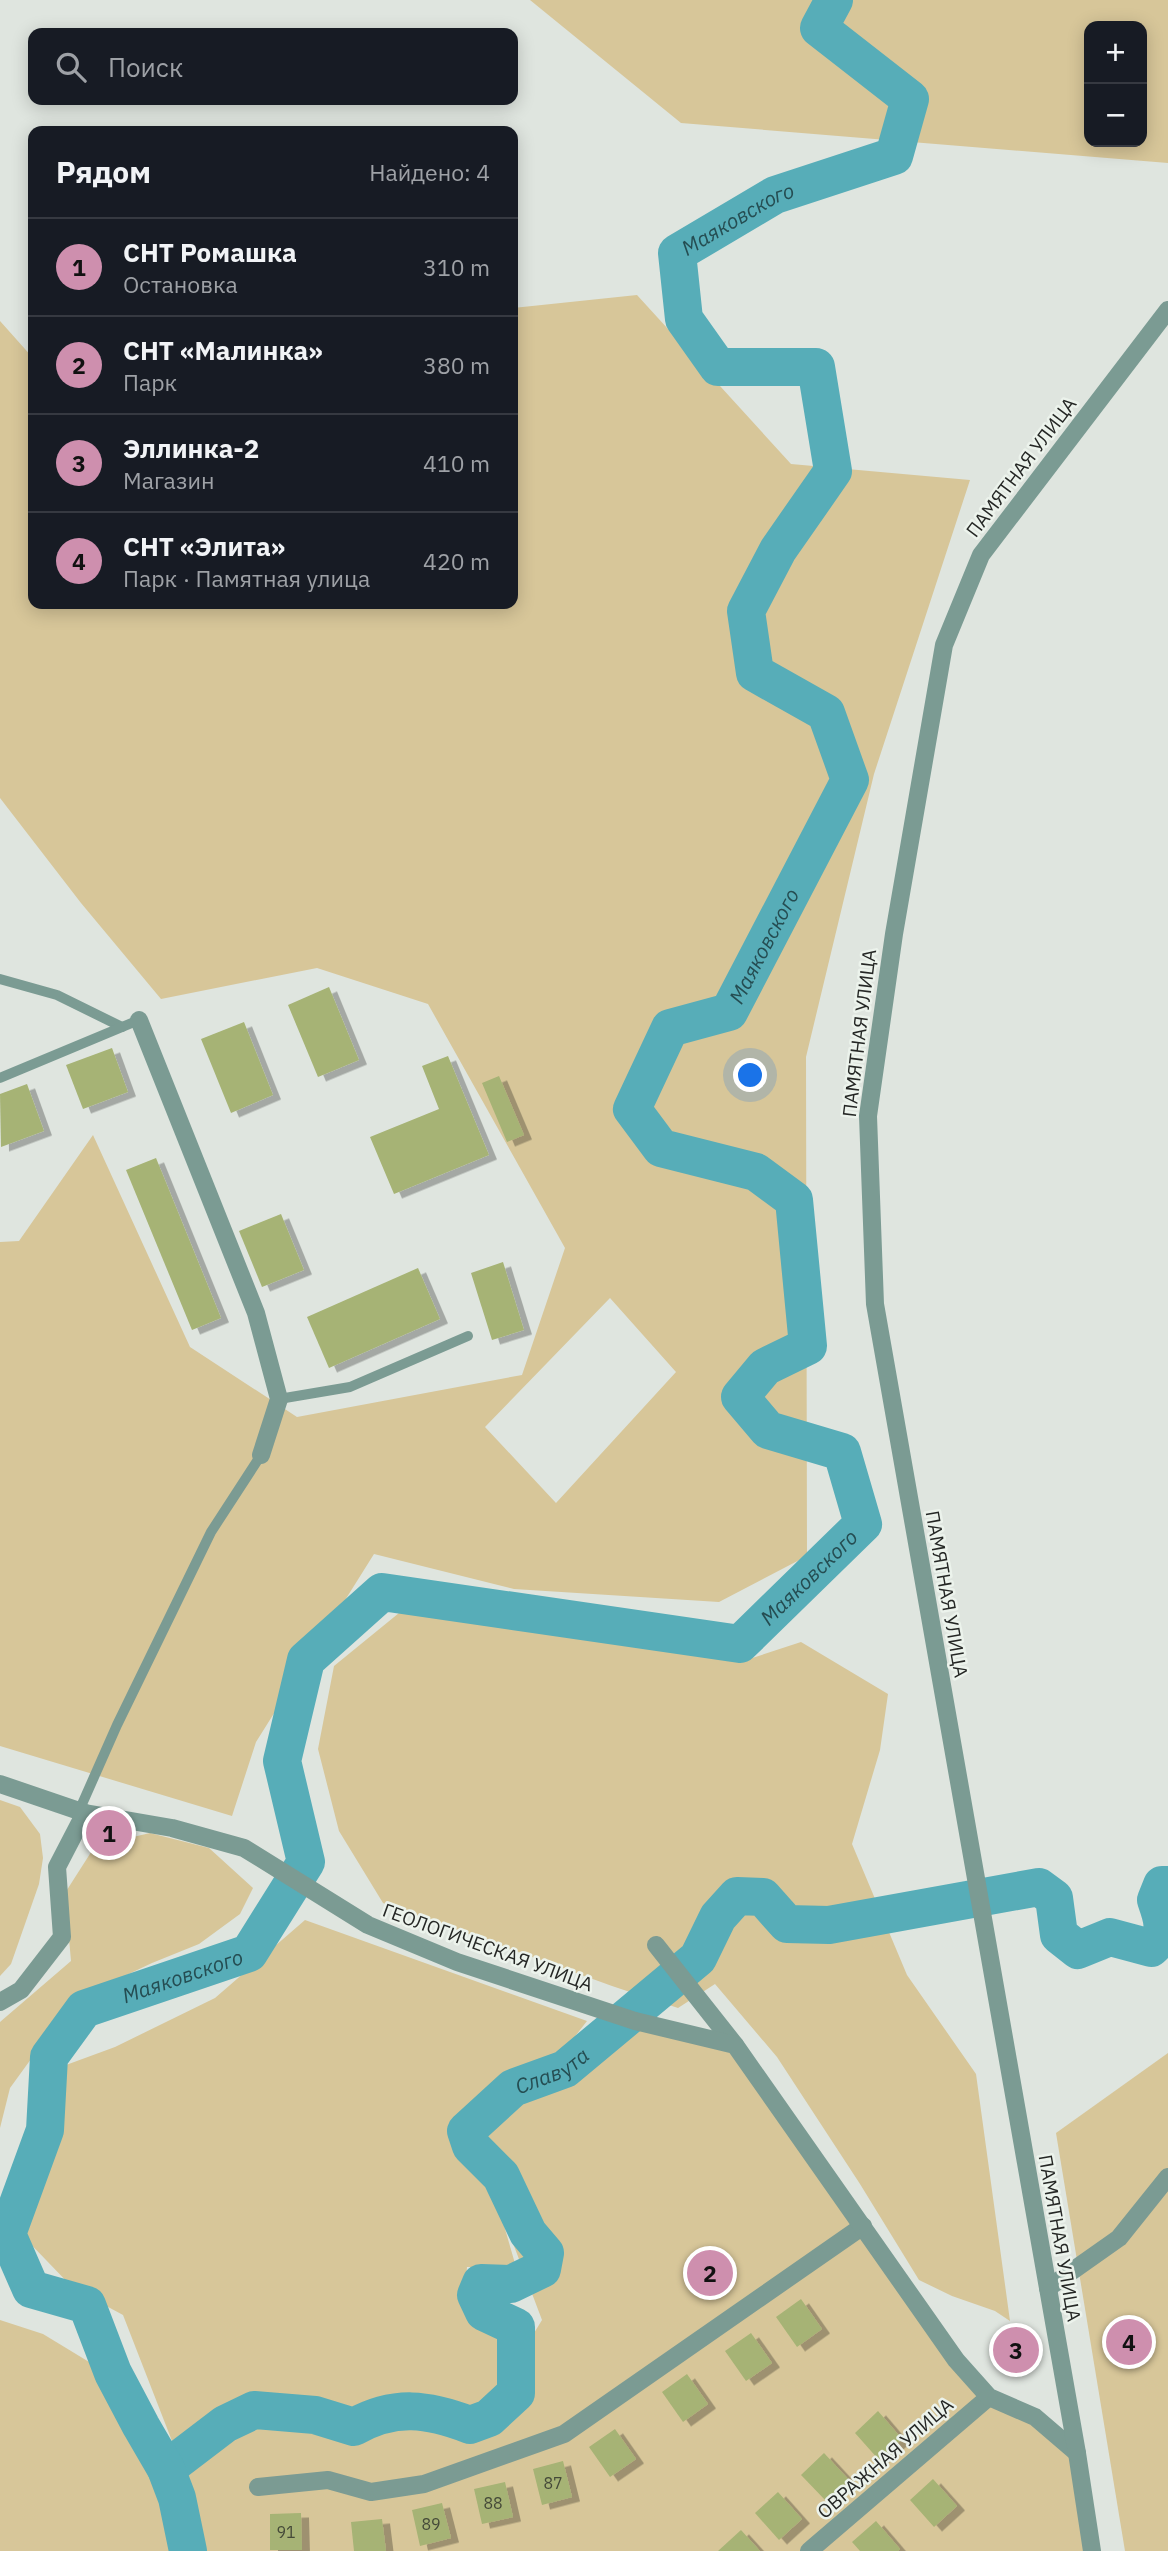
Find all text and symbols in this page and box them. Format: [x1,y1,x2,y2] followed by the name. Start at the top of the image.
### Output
[1084,21,1147,147] map controls
[1084,21,1147,84] button: +
[28,28,518,105] search box
[52,48,90,86] icon: search
[108,50,183,84] text: Поиск
[1084,84,1147,147] button: −
[56,152,151,191] text: Рядом
[369,157,490,187] text: Найдено: 4
[676,176,798,262] water label: Маяковского
[123,235,297,269] text: СНТ Ромашка
[72,252,86,282] text: 1
[423,252,490,282] text: 310 m
[123,269,238,299] text: Остановка
[123,333,323,367] text: СНТ «Малинка»
[72,350,86,380] text: 2
[423,350,490,380] text: 380 m
[123,367,177,397] text: Парк
[961,392,1081,542] street label: ПАМЯТНАЯ УЛИЦА
[123,431,259,465] text: Эллинка-2
[72,448,86,478] text: 3
[423,448,490,478] text: 410 m
[123,465,214,495] text: Магазин
[123,529,285,563] text: СНТ «Элита»
[72,546,86,576] text: 4
[423,546,490,576] text: 420 m
[123,563,370,593] text: Парк · Памятная улица
[722,883,805,1008] water label: Маяковского
[837,948,881,1118] street label: ПАМЯТНАЯ УЛИЦА
[733,1058,767,1092] your location
[921,1509,973,1679] street label: ПАМЯТНАЯ УЛИЦА
[754,1523,864,1631] water label: Маяковского
[86,1807,132,1859] pin: 1
[379,1898,597,1996] street label: ГЕОЛОГИЧЕСКАЯ УЛИЦА
[118,1942,247,2009] water label: Маяковского
[511,2041,595,2100] water label: Славута
[1034,2153,1086,2323] street label: ПАМЯТНАЯ УЛИЦА
[687,2247,733,2299] pin: 2
[1106,2316,1152,2368] pin: 4
[993,2324,1039,2376] pin: 3
[812,2392,958,2524] street label: ОВРАЖНАЯ УЛИЦА
[543,2473,563,2493] house number: 87
[483,2493,503,2513] house number: 88
[421,2514,441,2534] house number: 89
[276,2522,296,2542] house number: 91

